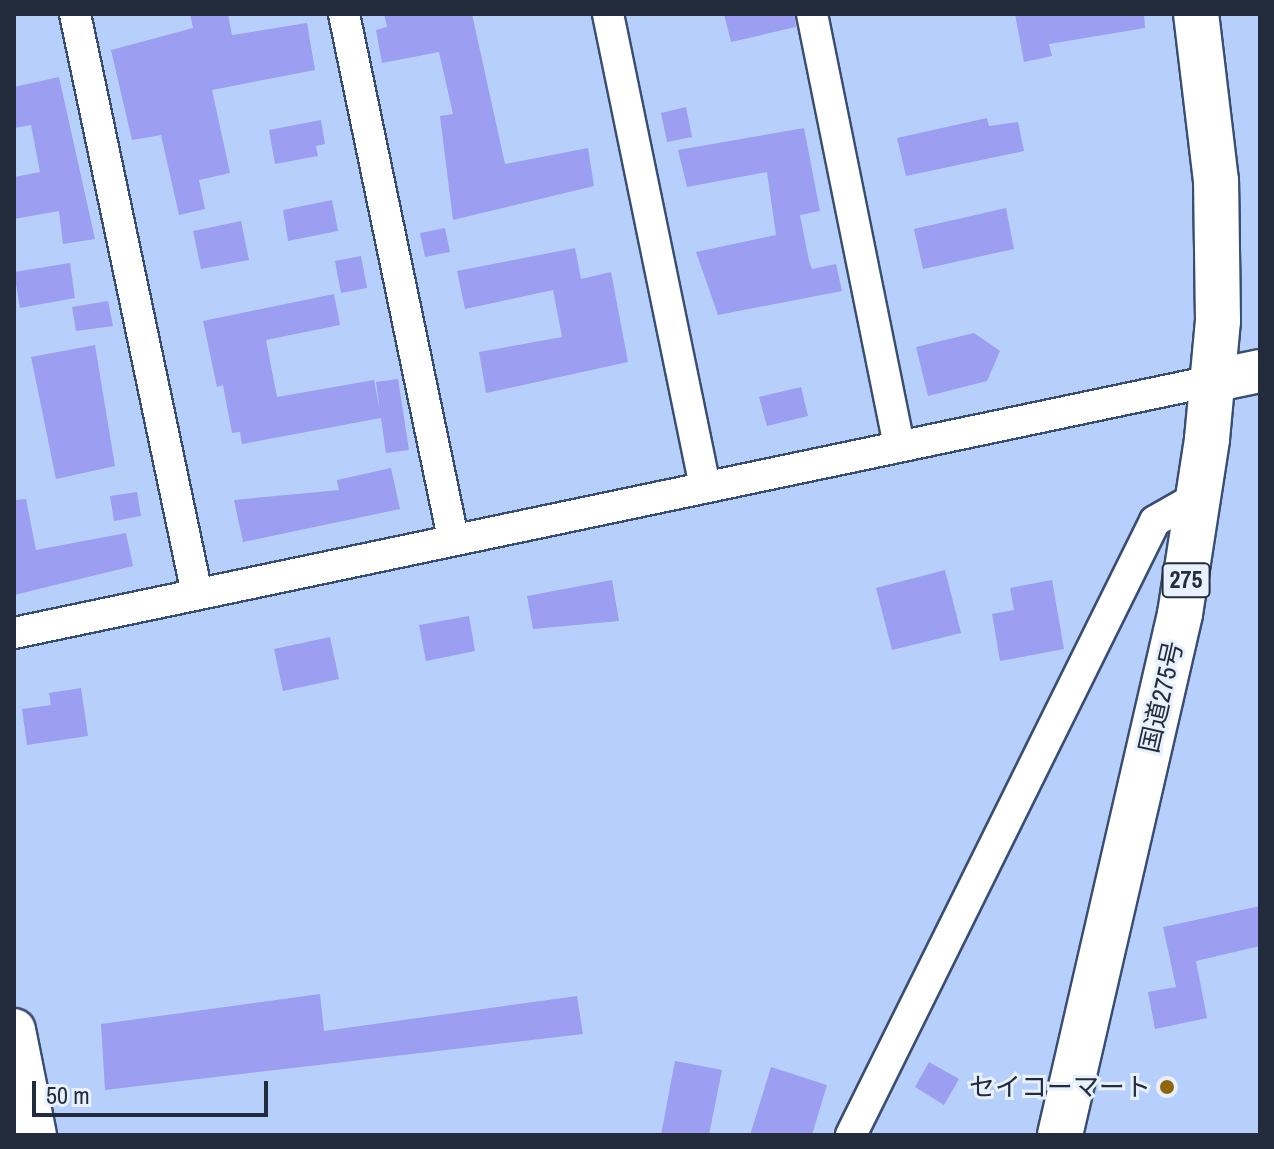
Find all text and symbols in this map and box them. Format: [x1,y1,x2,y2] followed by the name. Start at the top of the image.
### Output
[1160,560,1212,600] road number: 275
[1133,638,1189,756] street label: 国道275号
[36,1065,272,1115] scale bar
[969,1071,1151,1103] place label: セイコーマート
[1158,1078,1176,1096] marker: セイコーマート
[46,1079,90,1111] text: 50 m

